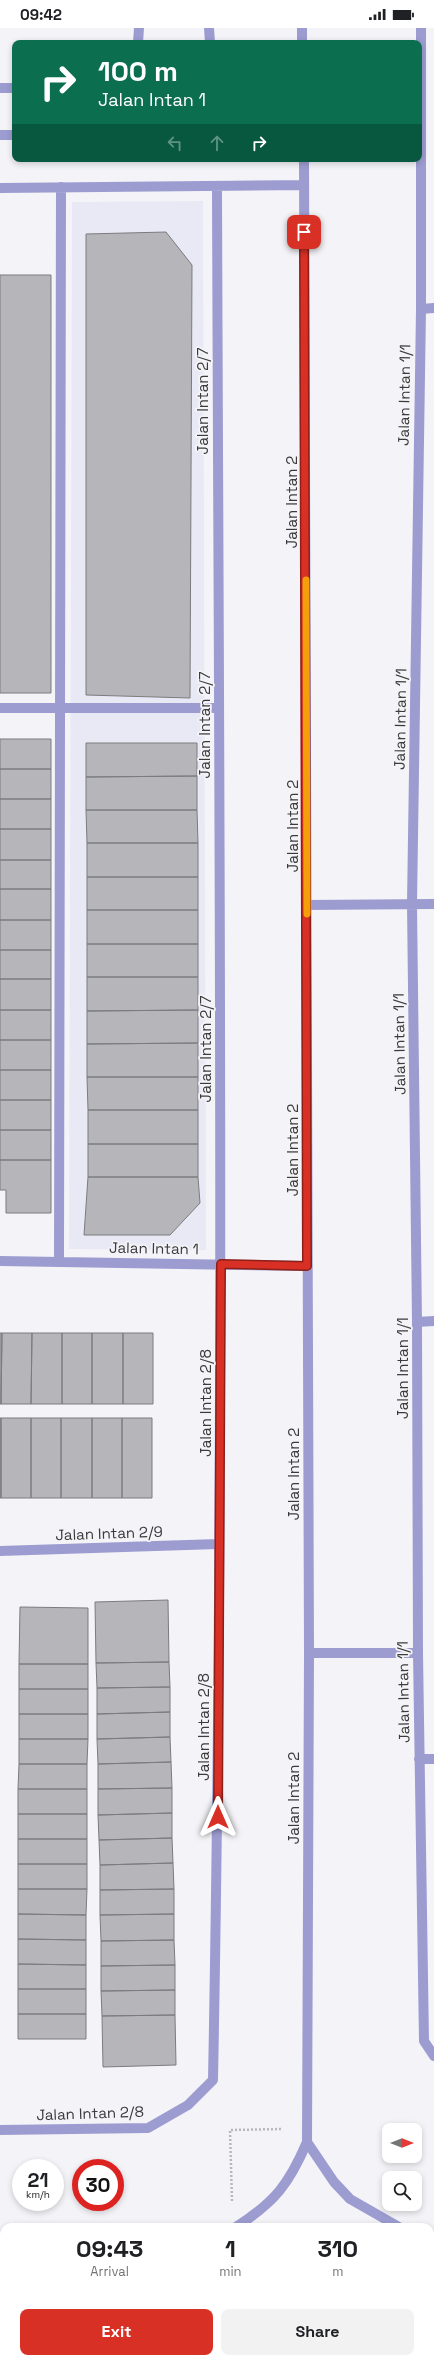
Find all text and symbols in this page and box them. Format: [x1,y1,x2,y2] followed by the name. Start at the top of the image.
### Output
[20,5,62,24] text: 09:42
[98,53,178,89] text: 100 m
[32,56,84,108] icon: right
[98,88,206,111] text: Jalan Intan 1
[164,132,186,154] icon: left
[206,132,228,154] icon: ahead
[248,132,270,154] icon: right
[287,215,321,249] pin
[293,221,315,243] icon: arrive
[394,344,414,446] street label: Jalan Intan 1/1
[193,348,212,454] street label: Jalan Intan 2/7
[282,456,301,548] street label: Jalan Intan 2
[390,668,410,770] street label: Jalan Intan 1/1
[195,672,214,778] street label: Jalan Intan 2/7
[283,780,302,872] street label: Jalan Intan 2
[389,993,409,1095] street label: Jalan Intan 1/1
[196,996,215,1102] street label: Jalan Intan 2/7
[283,1104,302,1196] street label: Jalan Intan 2
[109,1238,199,1258] street label: Jalan Intan 1
[393,1317,412,1419] street label: Jalan Intan 1/1
[196,1349,215,1457] street label: Jalan Intan 2/8
[284,1428,303,1520] street label: Jalan Intan 2
[55,1522,163,1544] street label: Jalan Intan 2/9
[393,1641,413,1743] street label: Jalan Intan 1/1
[194,1673,213,1781] street label: Jalan Intan 2/8
[284,1752,303,1844] street label: Jalan Intan 2
[197,1796,239,1838] position arrow
[36,2102,144,2124] street label: Jalan Intan 2/8
[382,2123,422,2163] north arrow
[382,2123,422,2211] map controls
[72,2159,124,2211] speed limit sign: 30
[28,2167,48,2193] text: 21
[382,2171,422,2211] button: search
[26,2188,50,2201] text: km/h
[76,2233,143,2264] text: 09:43
[225,2233,236,2264] text: 1
[318,2233,358,2264] text: 310
[90,2263,129,2280] text: Arrival
[219,2263,242,2280] text: min
[332,2263,343,2280] text: m
[20,2309,213,2355] button: Exit
[221,2309,414,2355] button: Share

